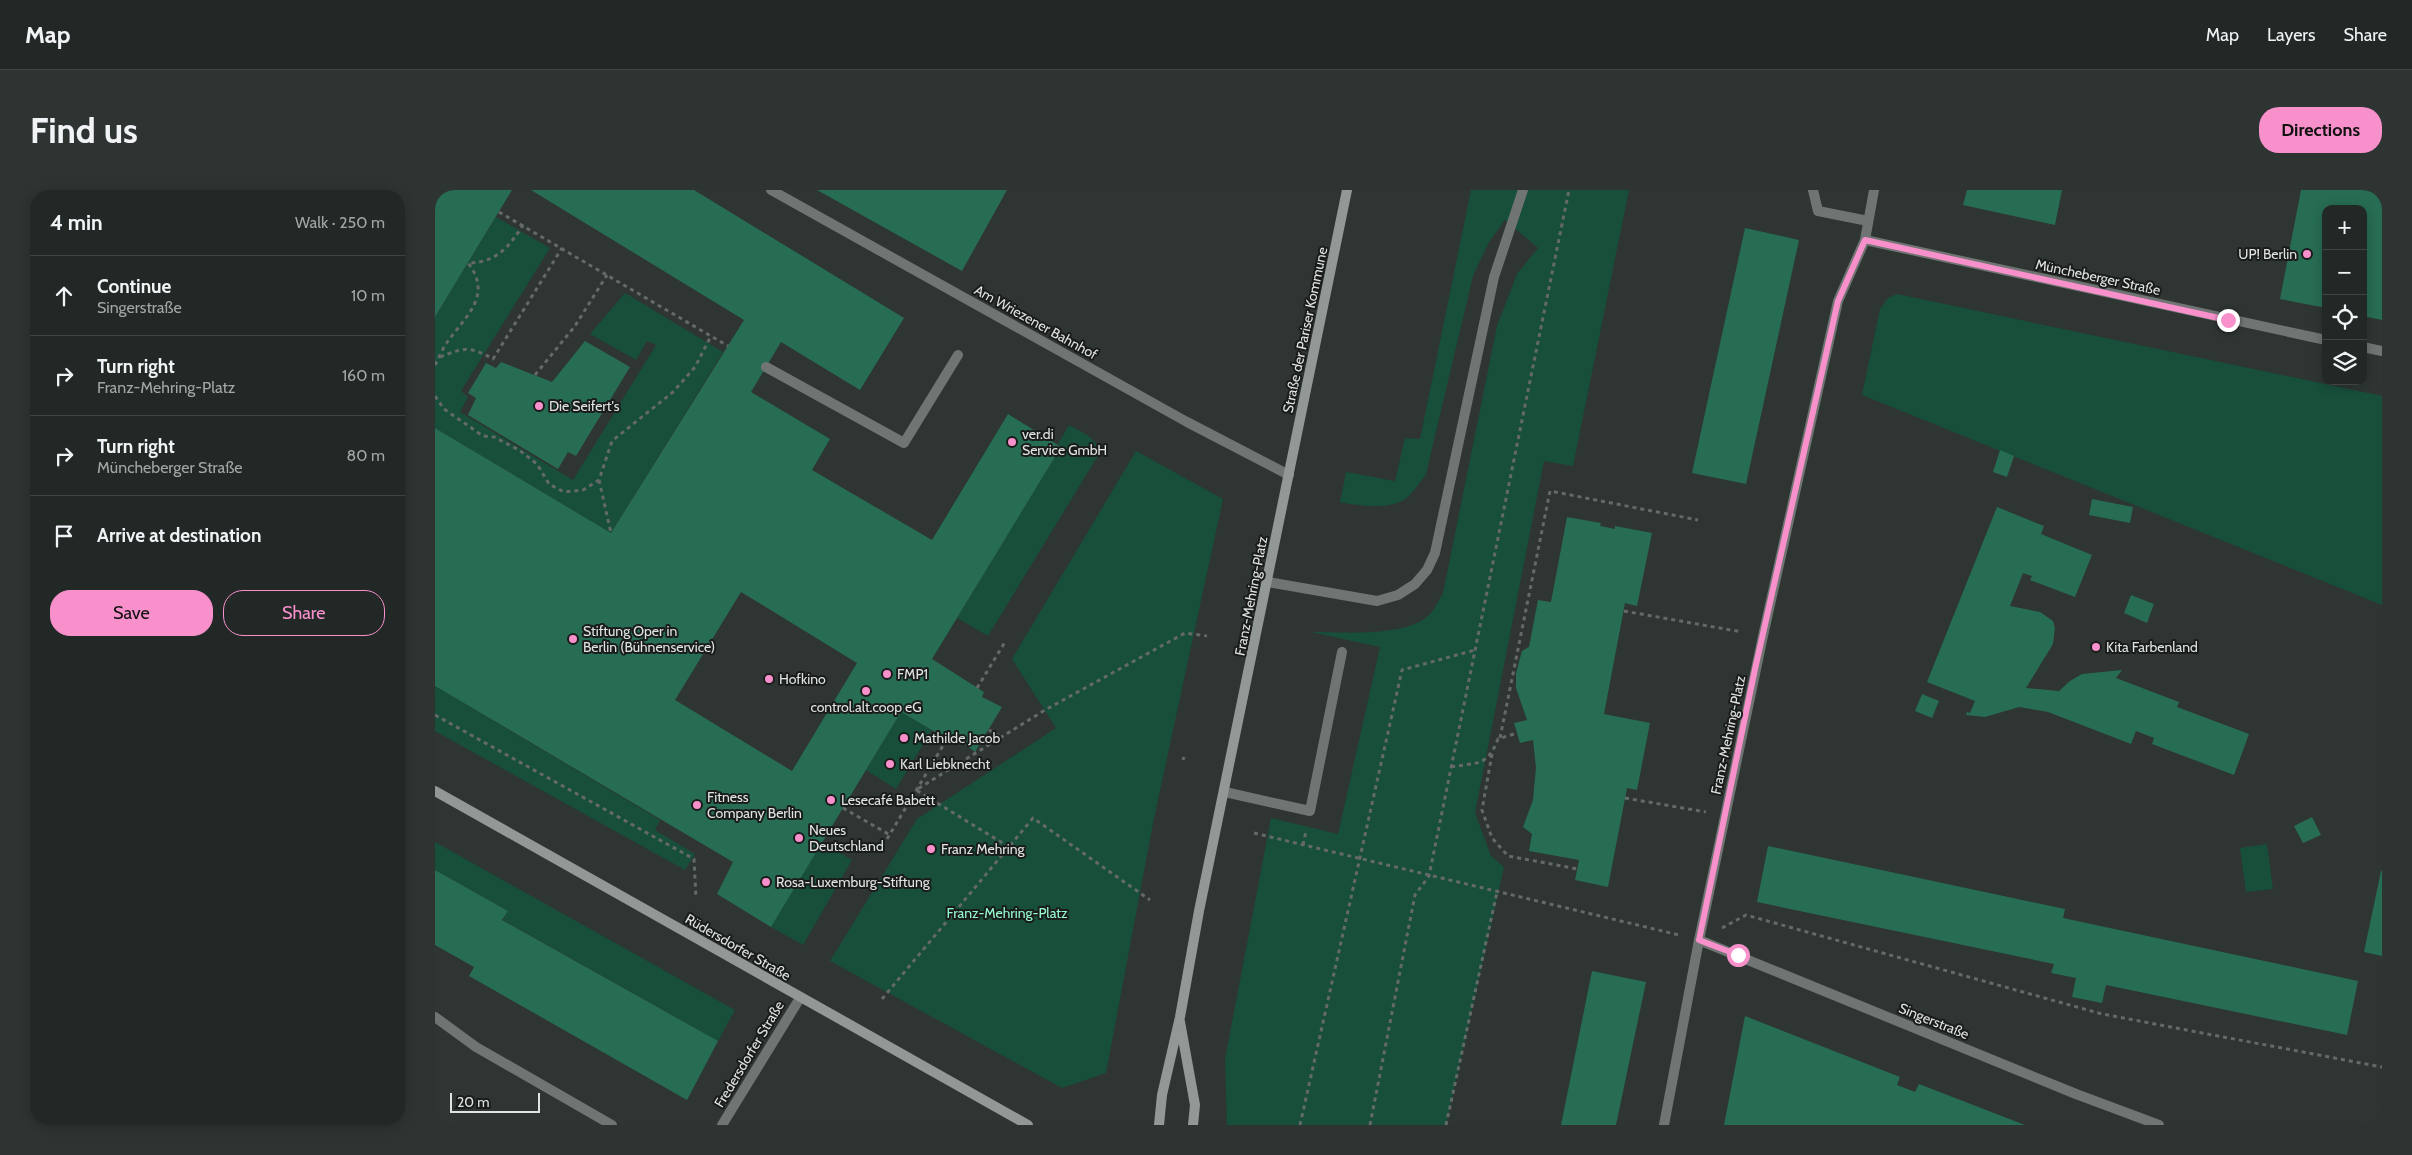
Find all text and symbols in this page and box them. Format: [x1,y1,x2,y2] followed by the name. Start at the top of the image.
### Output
[25,20,71,49] text: Map
[2206,24,2239,46] text: Map
[2267,24,2316,46] text: Layers
[2344,24,2387,46] text: Share
[2259,107,2382,153] button: Directions
[30,109,138,152] text: Find us
[2322,205,2367,385] map controls
[2322,205,2367,250] button: +
[50,210,103,235] text: 4 min
[295,213,385,232] text: Walk · 250 m
[1279,245,1331,415] street label: Straße der Pariser Kommune
[2238,245,2297,263] place label: UP! Berlin
[2301,248,2313,260] marker: UP! Berlin
[2322,250,2367,295] button: −
[2034,255,2162,299] street label: Müncheberger Straße
[97,275,171,298] text: Continue
[971,281,1101,363] street label: Am Wriezener Bahnhof
[50,282,78,310] icon: ahead
[351,286,385,305] text: 10 m
[2322,295,2367,340] button: locate
[97,298,182,317] text: Singerstraße
[2217,309,2240,332] route end
[2322,340,2367,385] button: layers
[97,355,175,378] text: Turn right
[50,362,78,390] icon: right
[342,366,385,385] text: 160 m
[97,378,235,397] text: Franz-Mehring-Platz
[549,397,620,415] place label: Die Seifert's
[533,400,545,412] marker: Die Seifert's
[1022,425,1107,459] place label: ver.di Service GmbH
[97,435,175,458] text: Turn right
[1006,436,1018,448] marker: ver.di Service GmbH
[50,442,78,470] icon: right
[347,446,385,465] text: 80 m
[97,458,243,477] text: Müncheberger Straße
[50,522,78,550] icon: arrive
[97,524,261,547] text: Arrive at destination
[1231,534,1271,657] street label: Franz-Mehring-Platz
[50,590,213,636] button: Save
[223,590,385,636] button: Share
[583,622,715,656] place label: Stiftung Oper in Berlin (Bühnenservice)
[567,633,579,645] marker: Stiftung Oper in Berlin (Bühnenservice)
[2106,638,2198,656] place label: Kita Farbenland
[2090,641,2102,653] marker: Kita Farbenland
[897,665,928,683] place label: FMP1
[881,668,893,680] marker: FMP1
[779,670,826,688] place label: Hofkino
[763,673,775,685] marker: Hofkino
[1707,674,1749,796] street label: Franz-Mehring-Platz
[860,685,872,697] marker: control.alt.coop eG
[810,698,922,716] place label: control.alt.coop eG
[914,729,1001,747] place label: Mathilde Jacob
[898,732,910,744] marker: Mathilde Jacob
[900,755,991,773] place label: Karl Liebknecht
[884,758,896,770] marker: Karl Liebknecht
[707,788,802,822] place label: Fitness Company Berlin
[841,791,936,809] place label: Lesecafé Babett
[825,794,837,806] marker: Lesecafé Babett
[691,799,703,811] marker: Fitness Company Berlin
[809,821,884,855] place label: Neues Deutschland
[793,832,805,844] marker: Neues Deutschland
[941,840,1025,858] place label: Franz Mehring
[925,843,937,855] marker: Franz Mehring
[776,873,931,891] place label: Rosa-Luxemburg-Stiftung
[760,876,772,888] marker: Rosa-Luxemburg-Stiftung
[946,904,1068,922] park label: Franz-Mehring-Platz
[682,910,794,984] street label: Rüdersdorfer Straße
[1727,944,1750,967] route start
[710,997,788,1111] street label: Fredersdorfer Straße
[1896,999,1972,1043] street label: Singerstraße
[450,1090,540,1113] scale bar
[457,1093,490,1111] text: 20 m

